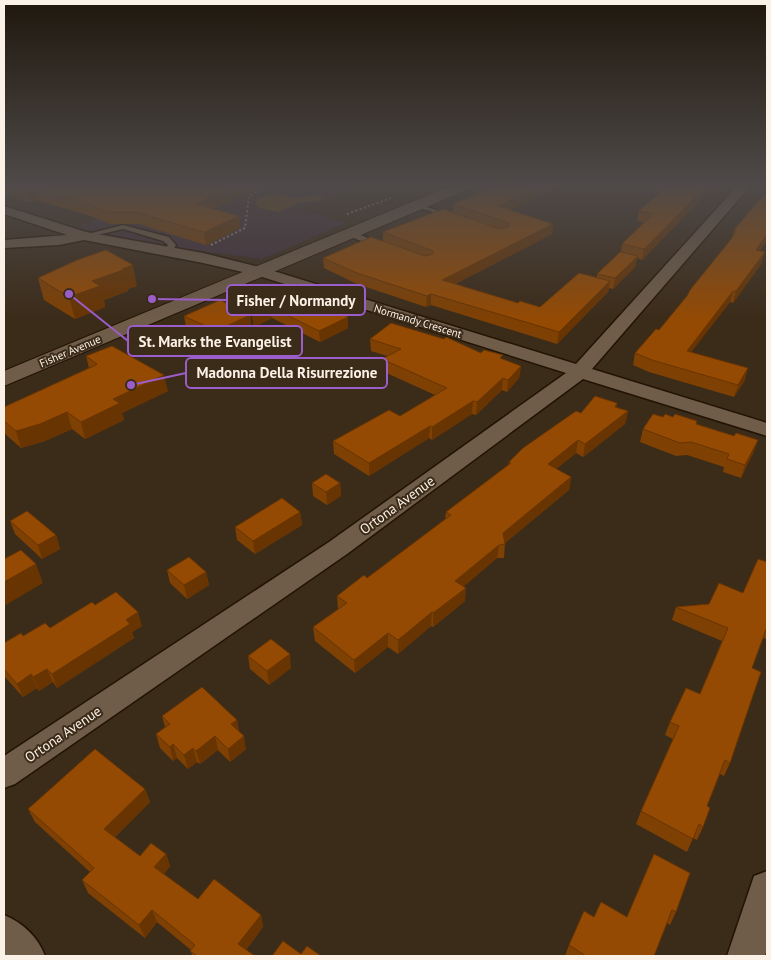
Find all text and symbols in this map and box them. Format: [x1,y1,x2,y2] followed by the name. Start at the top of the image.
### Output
[227,285,365,315] callout: Fisher / Normandy
[237,291,356,310] text: Fisher / Normandy
[372,301,464,341] street label: Normandy Crescent
[128,326,302,356] callout: St. Marks the Evangelist
[37,332,103,370] street label: Fisher Avenue
[139,332,292,351] text: St. Marks the Evangelist
[186,358,387,388] callout: Madonna Della Risurrezione
[197,363,378,382] text: Madonna Della Risurrezione
[356,472,438,538] street label: Ortona Avenue
[21,702,105,766] street label: Ortona Avenue

